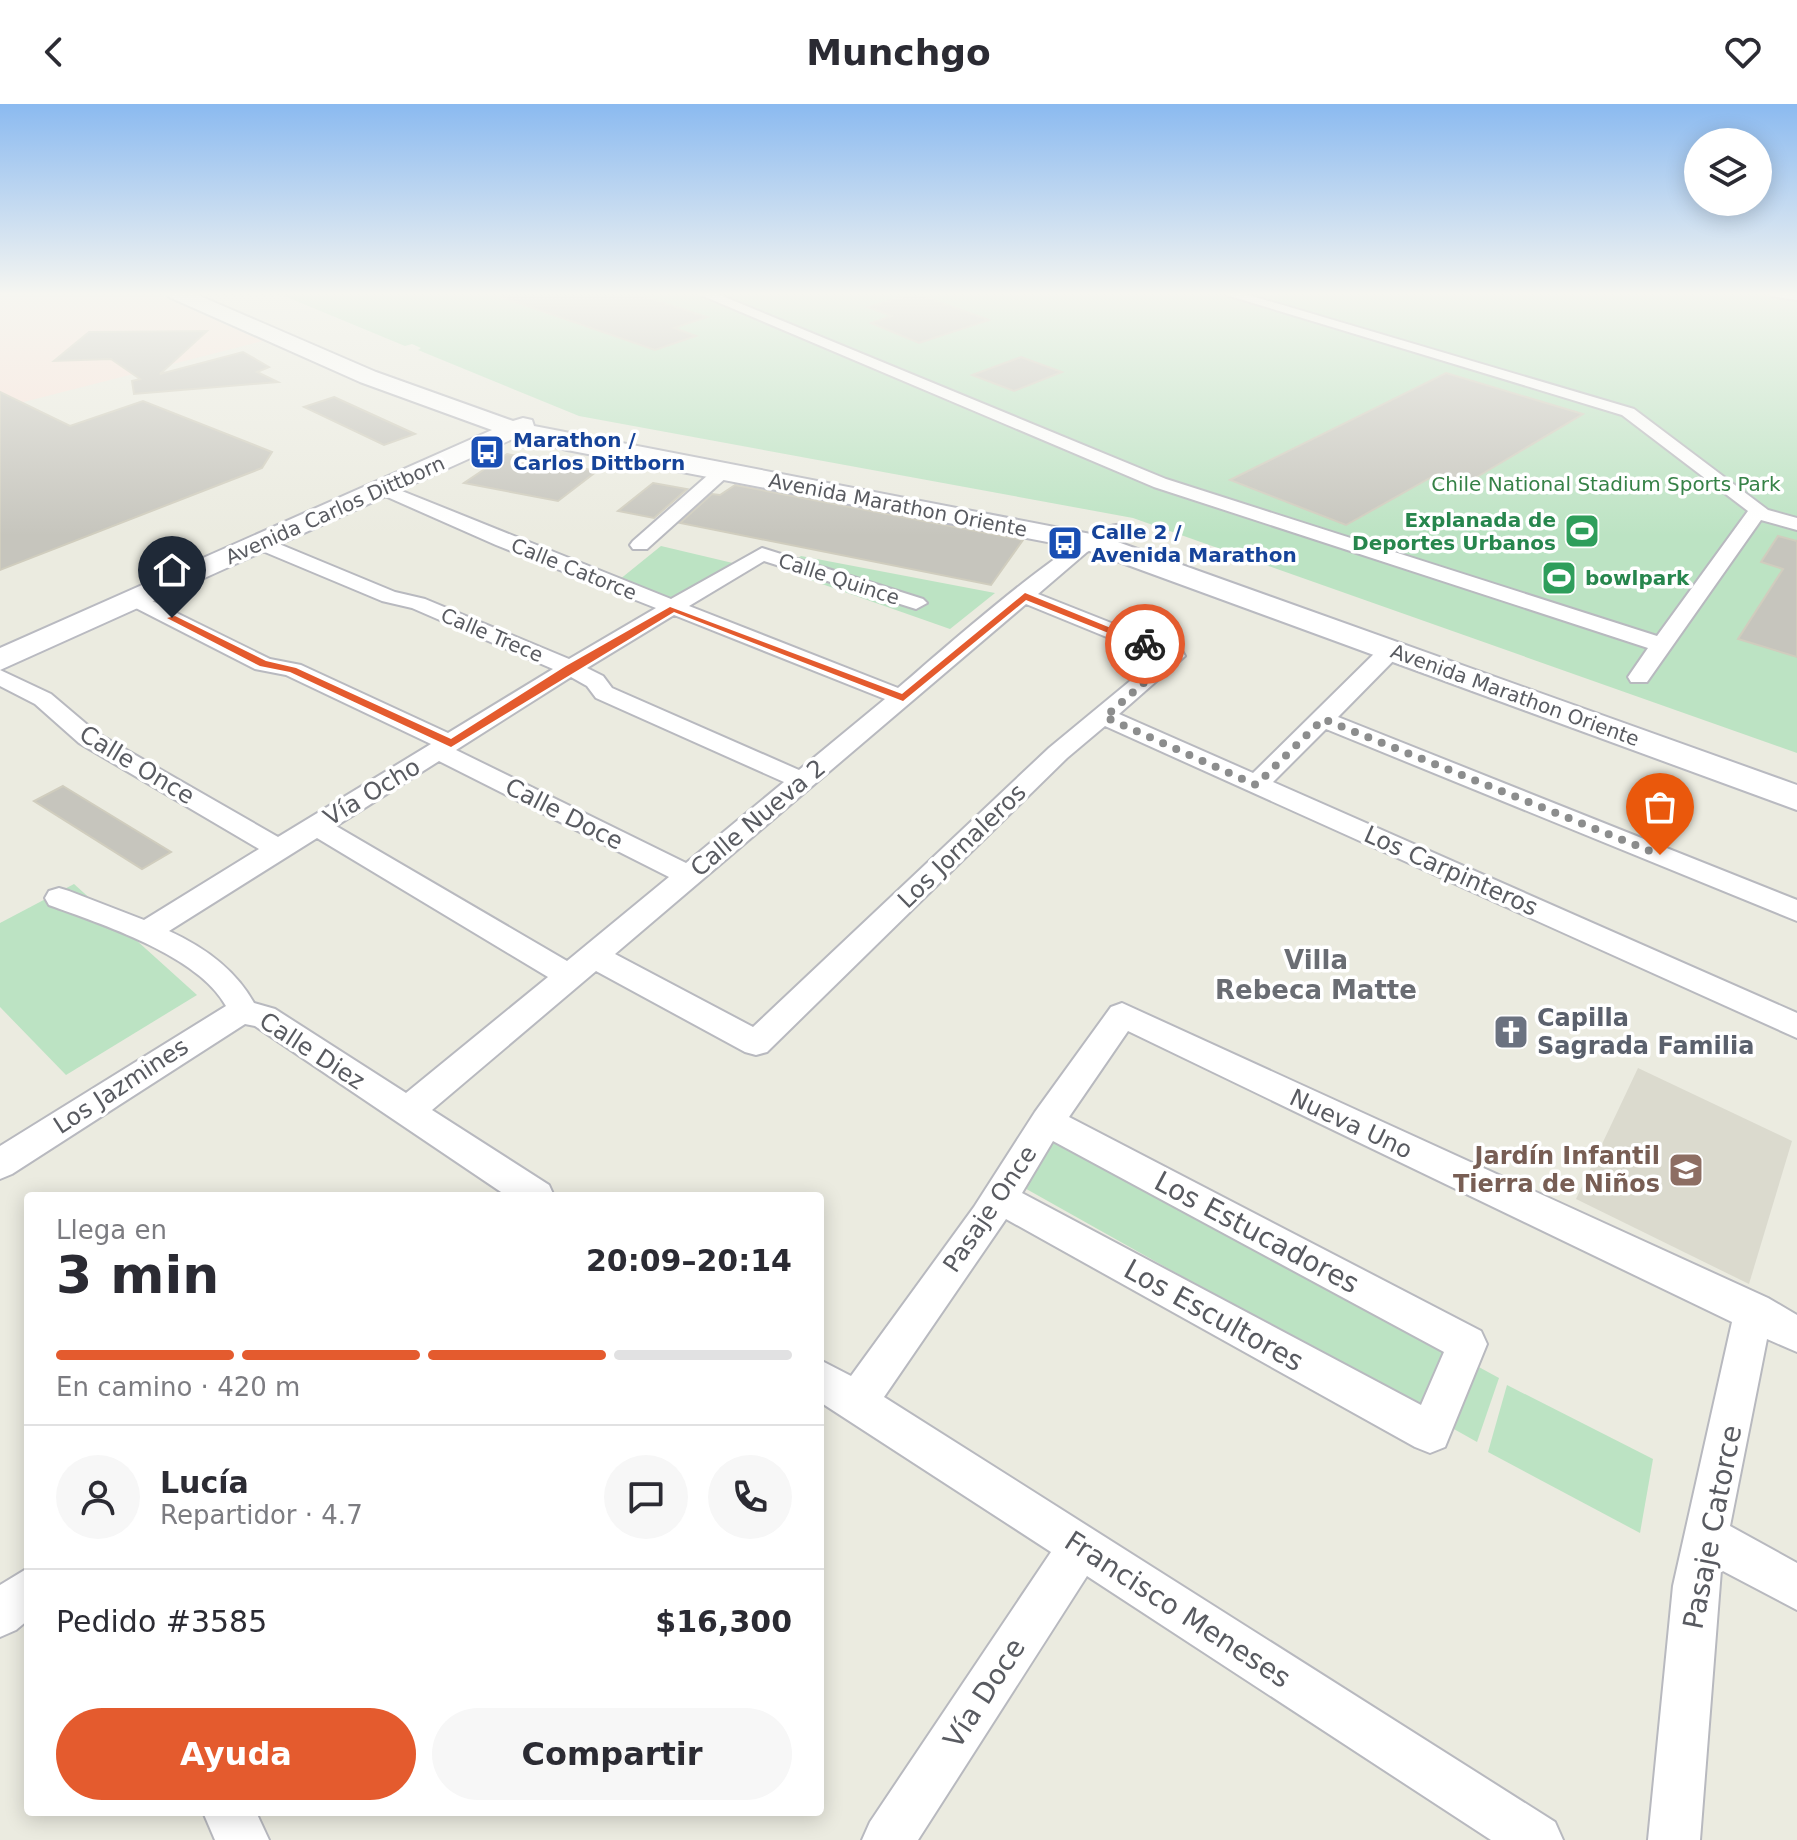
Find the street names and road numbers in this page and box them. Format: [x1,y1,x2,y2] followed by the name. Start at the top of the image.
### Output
[222,451,448,569] street label: Avenida Carlos Dittborn
[767,468,1029,542] street label: Avenida Marathon Oriente
[508,533,640,605] street label: Calle Catorce
[775,548,903,610] street label: Calle Quince
[437,603,547,667] street label: Calle Trece
[1388,639,1642,751] street label: Avenida Marathon Oriente
[74,720,200,810] street label: Calle Once
[319,752,425,832] street label: Vía Ocho
[685,754,831,882] street label: Calle Nueva 2
[500,772,628,856] street label: Calle Doce
[892,778,1032,914] street label: Los Jornaleros
[1360,820,1542,922] street label: Los Carpinteros
[254,1007,370,1095] street label: Calle Diez
[49,1032,193,1140] street label: Los Jazmines
[1285,1083,1417,1165] street label: Nueva Uno
[937,1140,1043,1278] street label: Pasaje Once
[1149,1165,1365,1300] street label: Los Estucadores
[1118,1253,1309,1378] street label: Los Escultores
[1677,1422,1748,1632] street label: Pasaje Catorce
[1059,1524,1297,1695] street label: Francisco Meneses
[937,1632,1032,1754] street label: Vía Doce

